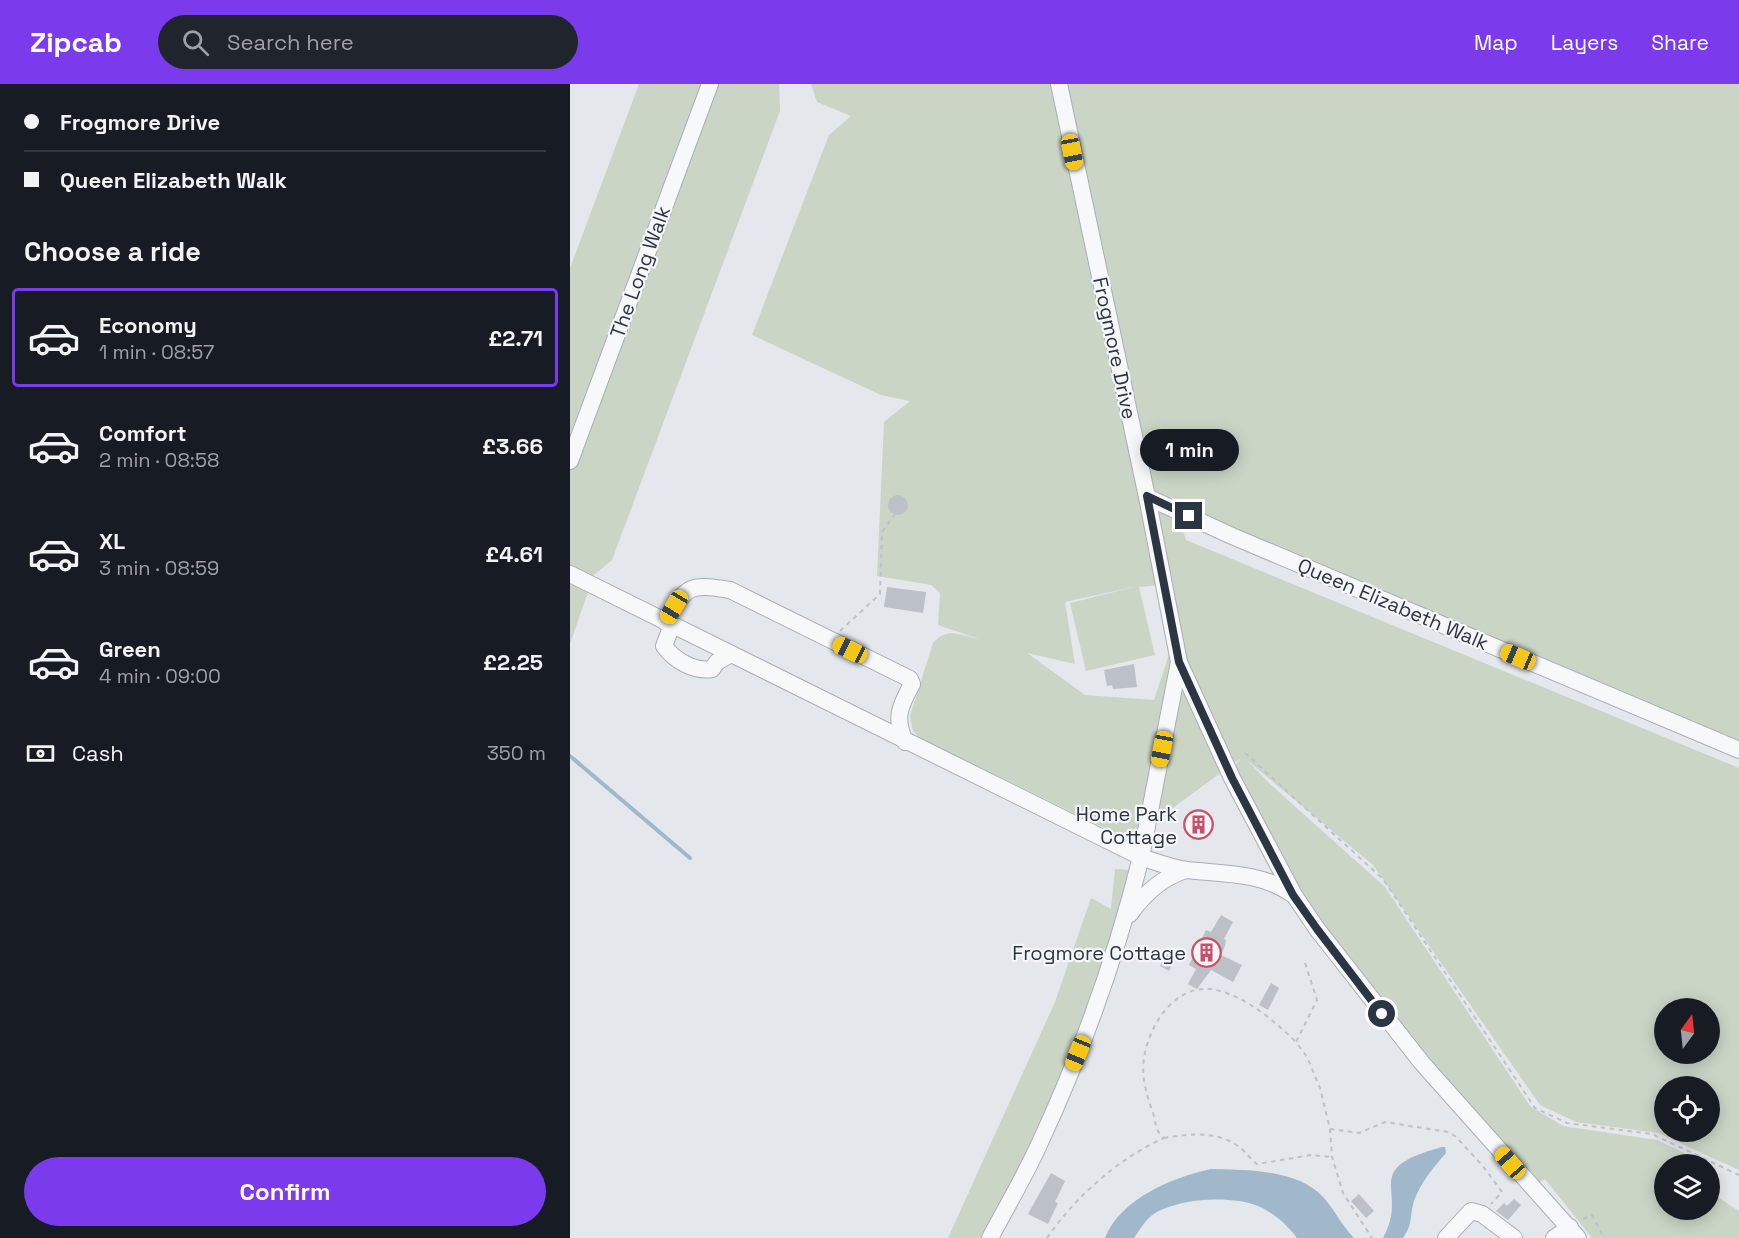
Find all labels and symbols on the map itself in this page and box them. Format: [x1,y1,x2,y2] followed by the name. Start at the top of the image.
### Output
[1060,133,1084,171] car
[604,202,676,342] street label: The Long Walk
[1087,274,1143,422] street label: Frogmore Drive
[1140,429,1238,471] callout: 1 min
[1175,502,1202,529] route end
[1294,552,1493,656] street label: Queen Elizabeth Walk
[657,587,691,627] car
[830,634,870,666] car
[1498,642,1538,672] car
[1150,730,1174,768] car
[1076,801,1177,850] place label: Home Park Cottage
[1182,809,1214,841] building icon: Home Park Cottage
[1191,937,1223,969] building icon: Frogmore Cottage
[1012,940,1186,966] place label: Frogmore Cottage
[1654,998,1720,1064] north arrow
[1368,1000,1395,1027] route start
[1063,1033,1093,1073] car
[1491,1144,1529,1182] car

